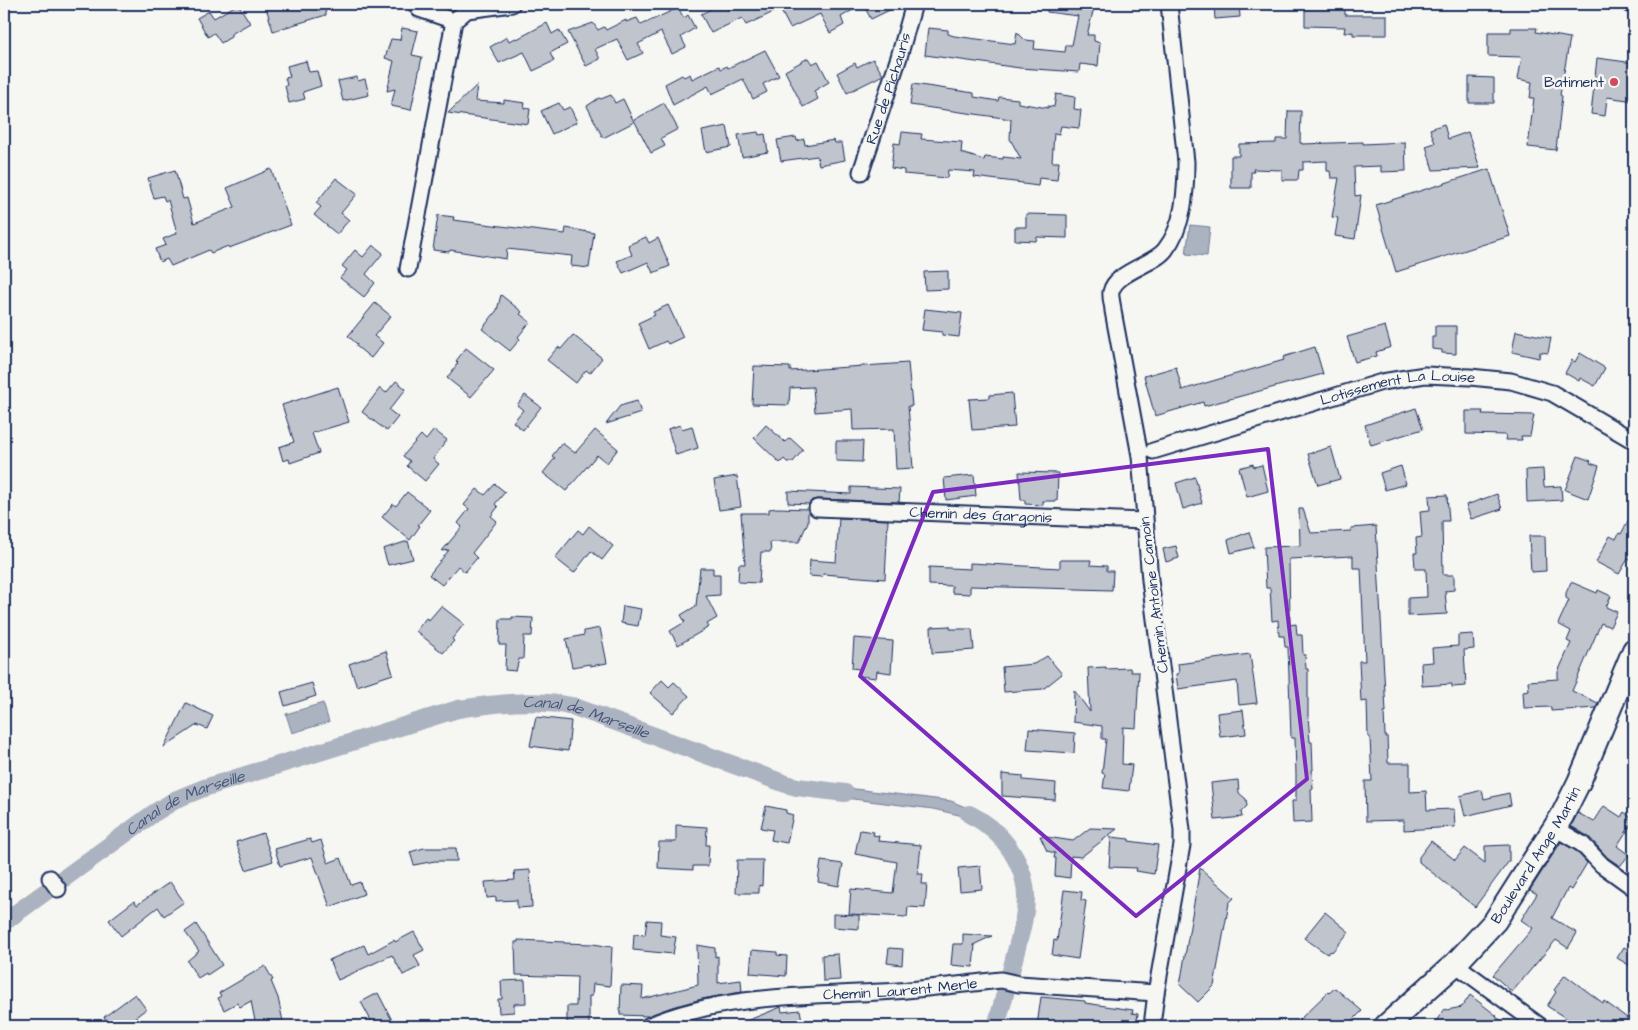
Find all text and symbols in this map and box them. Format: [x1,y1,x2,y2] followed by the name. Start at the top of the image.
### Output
[860,30,916,147] street label: Rue de Pichauris
[1544,72,1604,93] place label: Batiment
[1608,76,1620,88] marker: Batiment
[1317,365,1476,411] street label: Lotissement La Louise
[909,501,1053,528] street label: Chemin des Gargonis
[1134,515,1174,674] street label: Chemin Antoine Camoin
[523,691,653,745] water label: Canal de Marseille
[121,765,249,841] water label: Canal de Marseille
[1485,782,1586,928] street label: Boulevard Ange Martin
[822,972,978,1005] street label: Chemin Laurent Merle

